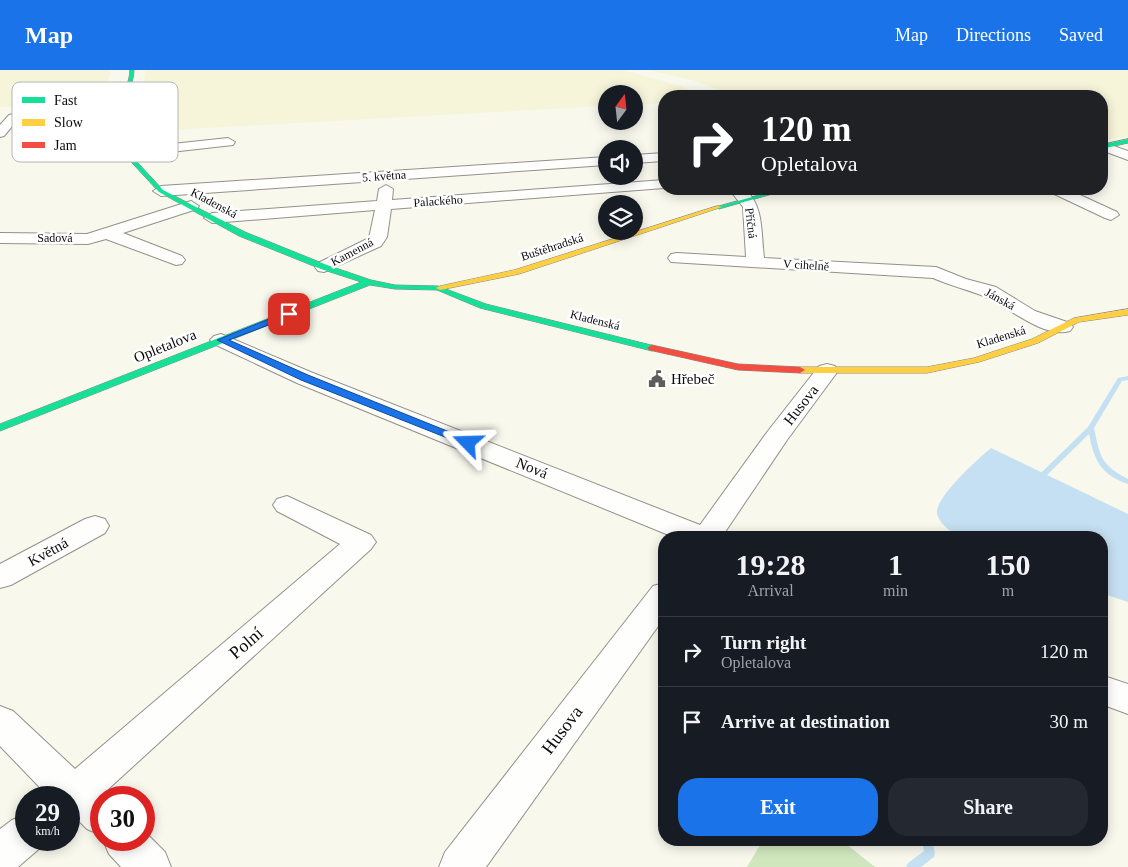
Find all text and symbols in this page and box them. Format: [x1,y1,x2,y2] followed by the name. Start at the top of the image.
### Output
[25,22,73,48] text: Map
[895,25,928,45] text: Map
[956,25,1031,45] text: Directions
[1059,25,1103,45] text: Saved
[12,82,178,162] legend
[598,85,642,130] north arrow
[598,85,643,240] map controls
[54,93,77,108] text: Fast
[678,110,743,175] icon: right
[761,110,851,149] text: 120 m
[54,115,84,130] text: Slow
[54,138,77,153] text: Jam
[598,140,643,185] button: sound
[761,151,858,176] text: Opletalova
[362,167,407,185] street label: 5. května
[188,185,240,221] street label: Kladenská
[413,192,463,210] street label: Palackého
[598,195,643,240] button: layers
[742,207,760,240] street label: Příčná
[519,230,586,264] street label: Buštěhradská
[37,231,73,245] street label: Sadová
[328,235,376,269] street label: Kamenná
[783,256,829,274] street label: V cihelně
[983,285,1018,313] street label: Jánská
[268,293,310,335] pin
[275,300,303,328] icon: arrive
[569,307,622,333] street label: Kladenská
[975,323,1028,351] street label: Kladenská
[131,326,199,366] street label: Opletalova
[647,369,667,389] public building icon: Hřebeč
[671,371,715,387] place label: Hřebeč
[781,382,822,428] street label: Husova
[441,416,493,468] position arrow
[514,454,550,482] street label: Nová
[25,534,71,569] street label: Květná
[736,548,806,581] text: 19:28
[888,548,903,581] text: 1
[985,548,1030,581] text: 150
[747,582,794,599] text: Arrival
[883,582,908,599] text: min
[1002,582,1014,599] text: m
[225,623,267,663] street label: Polní
[721,632,806,653] text: Turn right
[678,638,706,666] icon: right
[1040,641,1088,662] text: 120 m
[721,654,791,671] text: Opletalova
[537,702,587,758] street label: Husova
[678,708,706,736] icon: arrive
[721,711,890,732] text: Arrive at destination
[1049,711,1088,732] text: 30 m
[678,778,878,836] button: Exit
[888,778,1088,836] button: Share
[90,786,155,851] speed limit sign: 30
[35,799,60,826] text: 29
[35,824,60,838] text: km/h

